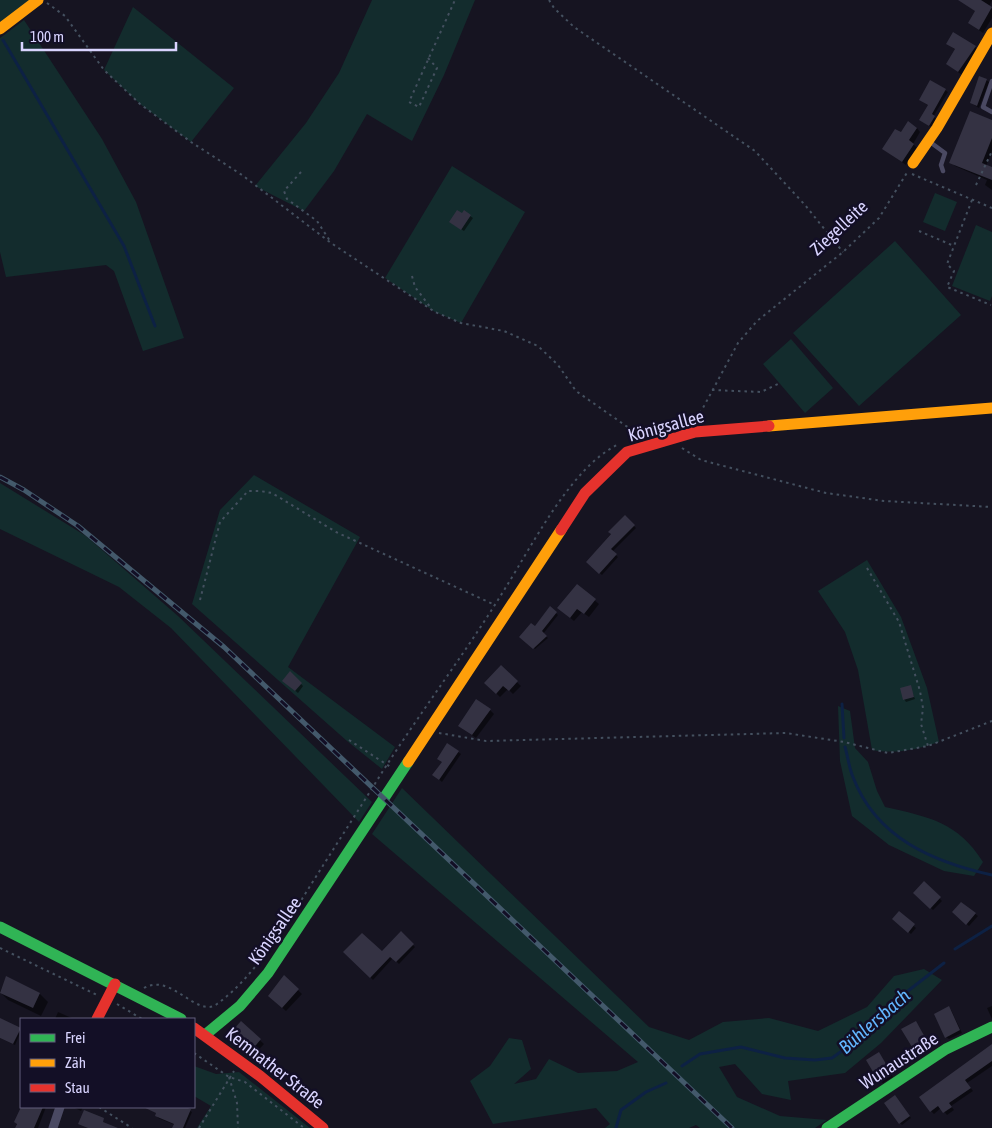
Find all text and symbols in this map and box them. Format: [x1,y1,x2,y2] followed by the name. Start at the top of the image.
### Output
[22,20,176,52] scale bar
[30,28,64,45] text: 100 m
[806,196,872,259] street label: Ziegelleite
[626,405,706,446] street label: Königsallee
[244,893,306,969] street label: Königsallee
[834,984,914,1058] water label: Bühlersbach
[20,1018,195,1108] legend
[222,1023,329,1113] street label: Kemnather Straße
[856,1028,942,1094] street label: Wunaustraße
[65,1029,85,1046] text: Frei
[65,1054,86,1071] text: Zäh
[65,1079,90,1096] text: Stau

